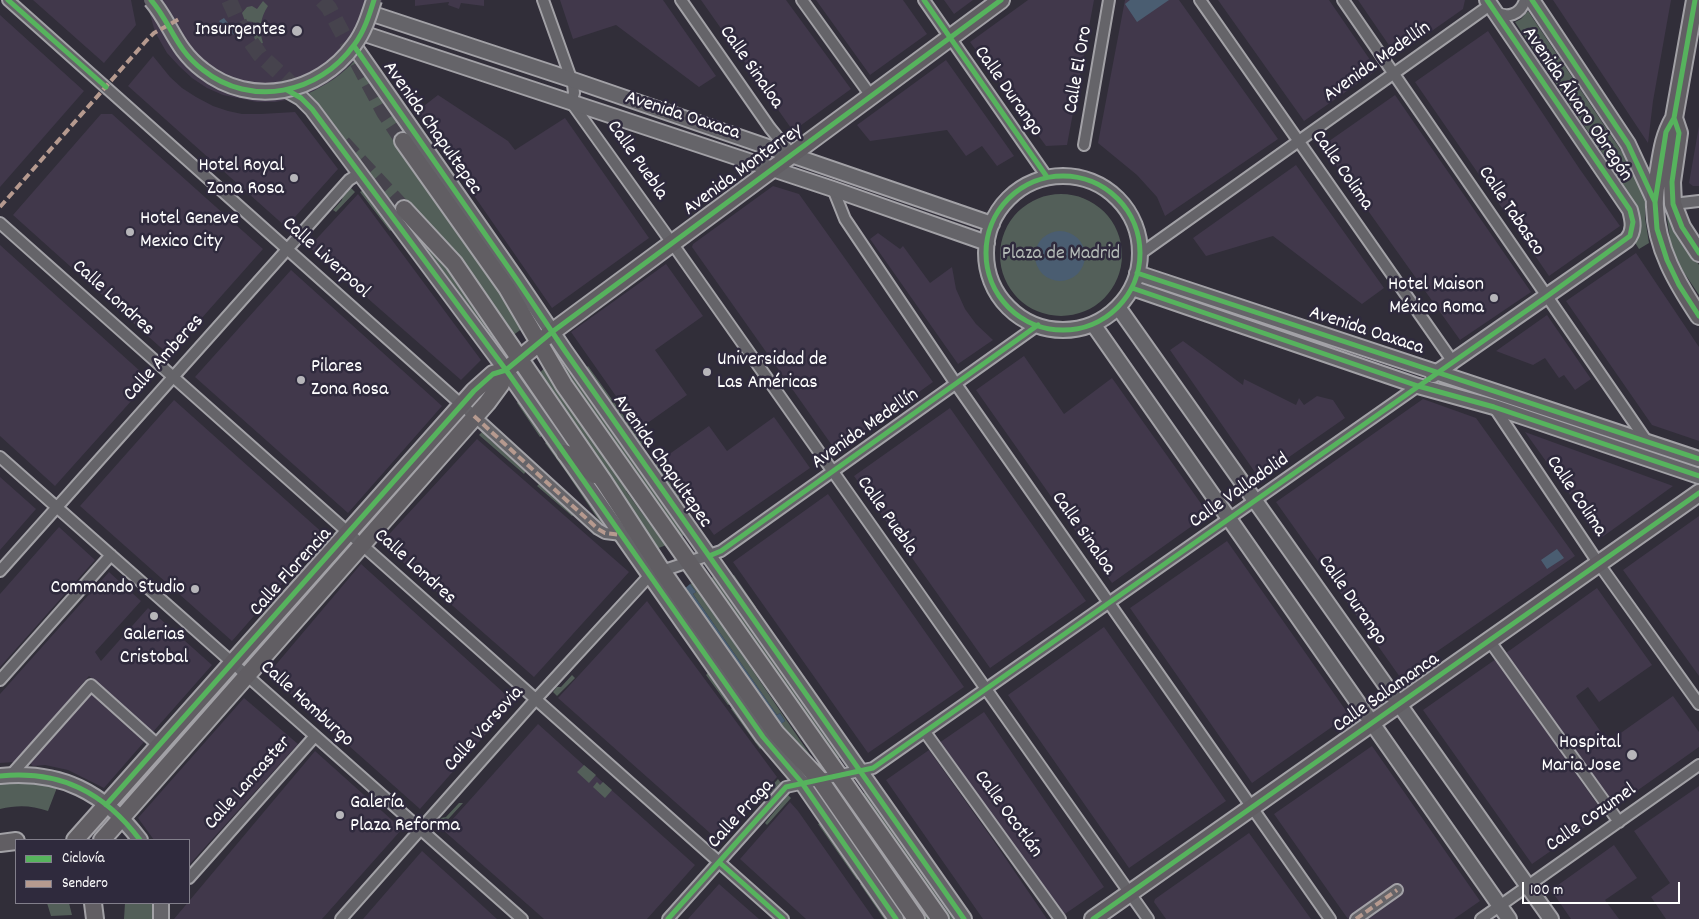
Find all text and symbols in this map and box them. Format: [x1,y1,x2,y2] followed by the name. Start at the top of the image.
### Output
[1320,17,1436,109] street label: Avenida Medellín
[195,19,286,43] place label: Insurgentes
[713,22,787,114] street label: Calle Sinaloa
[1515,23,1637,187] street label: Avenida Álvaro Obregón
[290,24,304,38] marker: Insurgentes
[1061,24,1099,116] street label: Calle El Oro
[967,42,1047,142] street label: Calle Durango
[376,58,486,200] street label: Avenida Chapultepec
[622,87,742,147] street label: Avenida Oaxaca
[600,117,672,205] street label: Calle Puebla
[679,120,809,222] street label: Avenida Monterrey
[1305,126,1377,216] street label: Calle Colima
[198,155,284,202] place label: Hotel Royal Zona Rosa
[1471,163,1549,261] street label: Calle Tabasco
[288,172,300,184] marker: Hotel Royal Zona Rosa
[140,208,239,255] place label: Hotel Geneve Mexico City
[276,213,374,305] street label: Calle Liverpool
[124,226,136,238] marker: Hotel Geneve Mexico City
[1002,243,1120,267] park label: Plaza de Madrid
[66,256,158,342] street label: Calle Londres
[1388,274,1484,321] place label: Hotel Maison México Roma
[1488,292,1500,304] marker: Hotel Maison México Roma
[1306,302,1426,362] street label: Avenida Oaxaca
[120,310,210,408] street label: Calle Amberes
[717,349,827,396] place label: Universidad de Las Américas
[311,356,388,403] place label: Pilares Zona Rosa
[701,366,713,378] marker: Universidad de Las Américas
[295,374,307,386] marker: Pilares Zona Rosa
[808,384,924,476] street label: Avenida Medellín
[606,391,716,533] street label: Avenida Chapultepec
[1186,449,1294,535] street label: Calle Valladolid
[1539,452,1611,542] street label: Calle Colima
[850,473,922,561] street label: Calle Puebla
[1045,488,1119,580] street label: Calle Sinaloa
[246,524,338,622] street label: Calle Florencia
[368,525,460,611] street label: Calle Londres
[1311,551,1391,651] street label: Calle Durango
[51,577,185,601] place label: Commando Studio
[189,583,201,595] marker: Commando Studio
[148,610,160,622] marker: Galerias Cristobal
[120,624,188,671] place label: Galerias Cristobal
[1329,649,1445,739] street label: Calle Salamanca
[254,657,358,753] street label: Calle Hamburgo
[440,682,530,778] street label: Calle Varsovia
[200,732,298,836] street label: Calle Lancaster
[1541,732,1621,779] place label: Hospital Maria Jose
[1625,748,1639,762] marker: Hospital Maria Jose
[967,767,1047,863] street label: Calle Ocotlán
[704,775,780,855] street label: Calle Praga
[1542,779,1642,859] street label: Calle Cozumel
[350,792,460,839] place label: Galería Plaza Reforma
[334,809,346,821] marker: Galería Plaza Reforma
[15,839,190,904] legend
[62,848,104,870] text: Ciclovía
[1524,872,1682,904] scale bar
[62,873,108,895] text: Sendero
[1530,880,1563,902] text: 100 m

